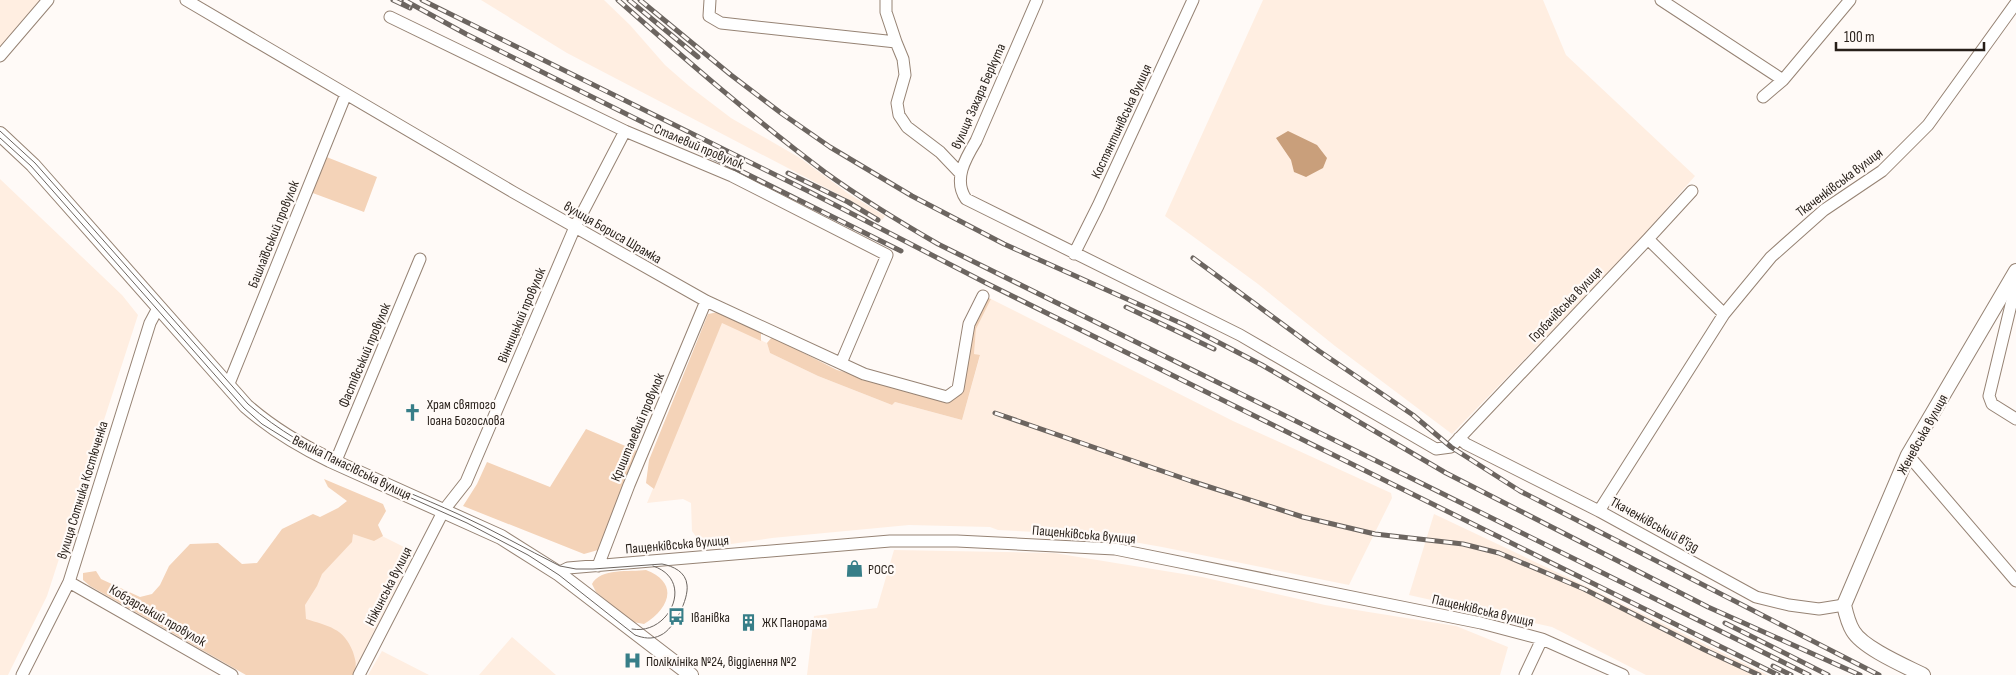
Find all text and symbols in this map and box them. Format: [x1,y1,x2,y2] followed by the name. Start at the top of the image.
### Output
[1836,20,1984,52] scale bar
[1844,28,1875,47] text: 100 m
[948,41,1009,152] street label: вулиця Захара Беркута
[1088,61,1155,181] street label: Костянтинівська вулиця
[651,120,747,173] street label: Сталевий провулок
[1793,144,1886,221] street label: Ткаченківська вулиця
[244,177,303,290] street label: Башлаївський провулок
[561,197,665,267] street label: вулиця Бориса Шрамка
[1525,263,1606,346] street label: Горбачівська вулиця
[494,264,549,365] street label: Вінницький провулок
[335,300,394,410] street label: Фастівський провулок
[607,370,668,484] street label: Кришталевий провулок
[1893,391,1952,477] street label: Женевська вулиця
[426,396,505,429] place label: Храм святого Іоана Богослова
[403,402,423,422] church icon: Храм святого Іоана Богослова
[53,419,112,561] street label: вулиця Сотника Костюченка
[289,431,414,504] street label: Велика Панасівська вулиця
[1607,493,1702,556] street label: Ткаченківський в'їзд
[1031,522,1136,547] street label: Пащенківська вулиця
[625,532,730,557] street label: Пащенківська вулиця
[361,544,416,628] street label: Ніжинська вулиця
[844,559,864,579] shop icon: РОСС
[868,561,895,578] place label: РОСС
[106,581,210,650] street label: Кобзарський провулок
[1430,591,1535,630] street label: Пащенківська вулиця
[667,607,687,627] bus stop icon: Іванівка
[691,609,730,626] place label: Іванівка
[738,612,758,632] building icon: ЖК Панорама
[762,614,827,631] place label: ЖК Панорама
[622,651,642,671] hospital icon: Поліклініка №24, відділення №2
[646,653,797,670] place label: Поліклініка №24, відділення №2

